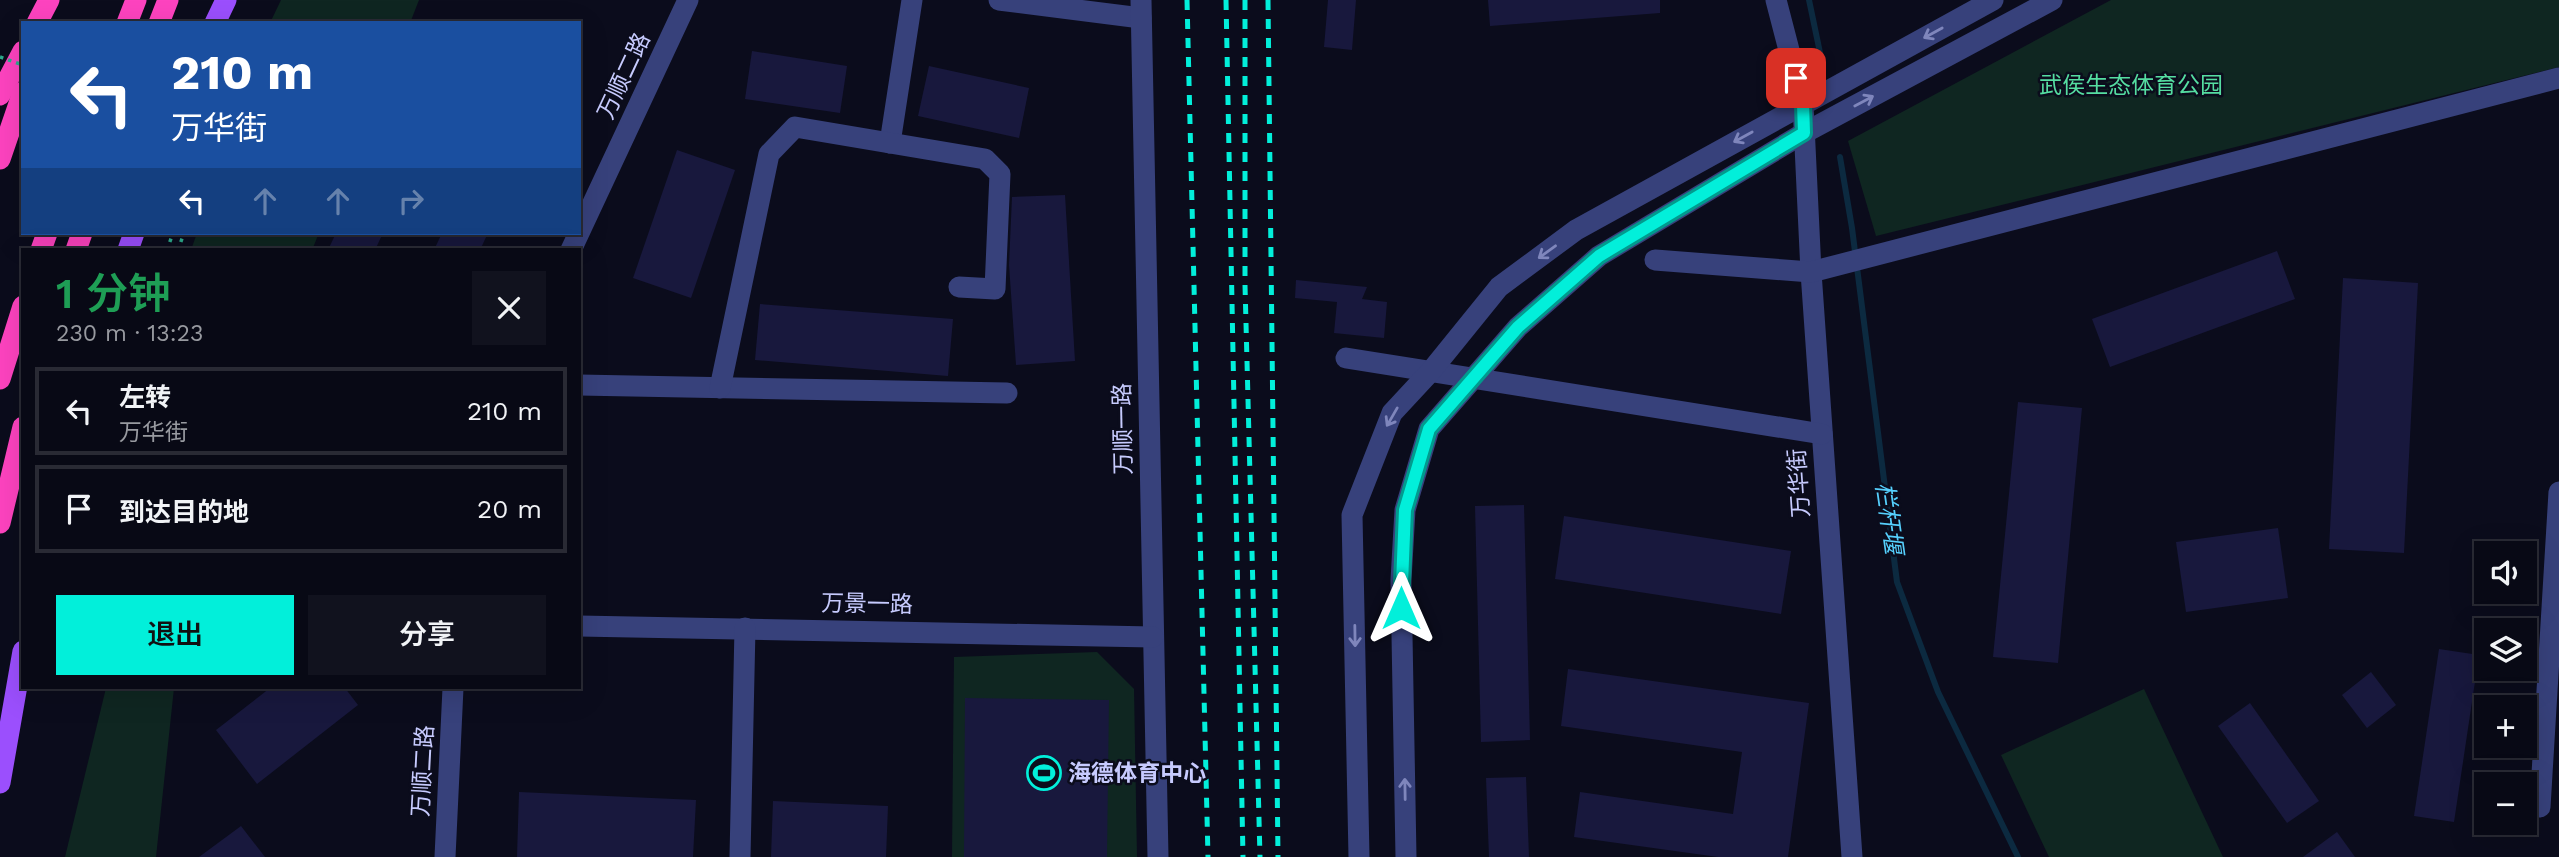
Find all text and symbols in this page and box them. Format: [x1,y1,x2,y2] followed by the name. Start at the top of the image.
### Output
[1924,26,1944,40] one-way arrow
[592,29,656,123] street label: 万顺二路
[171,43,313,101] text: 210 m
[1766,48,1826,108] pin
[56,49,147,140] icon: left
[1777,59,1815,97] icon: arrive
[2039,72,2223,99] park label: 武侯生态体育公园
[1853,94,1874,107] one-way arrow
[171,109,267,147] text: 万华街
[1733,131,1754,144] one-way arrow
[173,182,211,220] icon: left
[246,182,284,220] icon: ahead
[319,182,357,220] icon: ahead
[392,182,430,220] icon: right
[1537,244,1556,259] one-way arrow
[56,269,170,318] text: 1 分钟
[472,271,546,345] button: close
[56,320,203,347] text: 230 m · 13:23
[119,382,171,412] text: 左转
[1109,383,1137,475] street label: 万顺一路
[60,392,98,430] icon: left
[467,396,542,426] text: 210 m
[1385,406,1399,426] one-way arrow
[119,419,188,446] text: 万华街
[1783,448,1815,518] street label: 万华街
[1870,480,1908,560] water label: 栏杆堰
[60,490,98,528] icon: arrive
[477,494,542,524] text: 20 m
[119,497,249,527] text: 到达目的地
[2474,541,2537,835] map controls
[2474,541,2537,604] button: sound
[1364,571,1438,645] position arrow
[821,590,913,618] street label: 万景一路
[56,595,294,675] button: 退出
[308,595,546,675] button: 分享
[2474,618,2537,681] button: layers
[1348,624,1361,647] one-way arrow
[2474,695,2537,758] button: +
[407,724,439,818] street label: 万顺二路
[1025,754,1063,792] sports icon: 海德体育中心
[1068,760,1206,787] place label: 海德体育中心
[2474,772,2537,835] button: −
[1398,778,1412,801] one-way arrow

